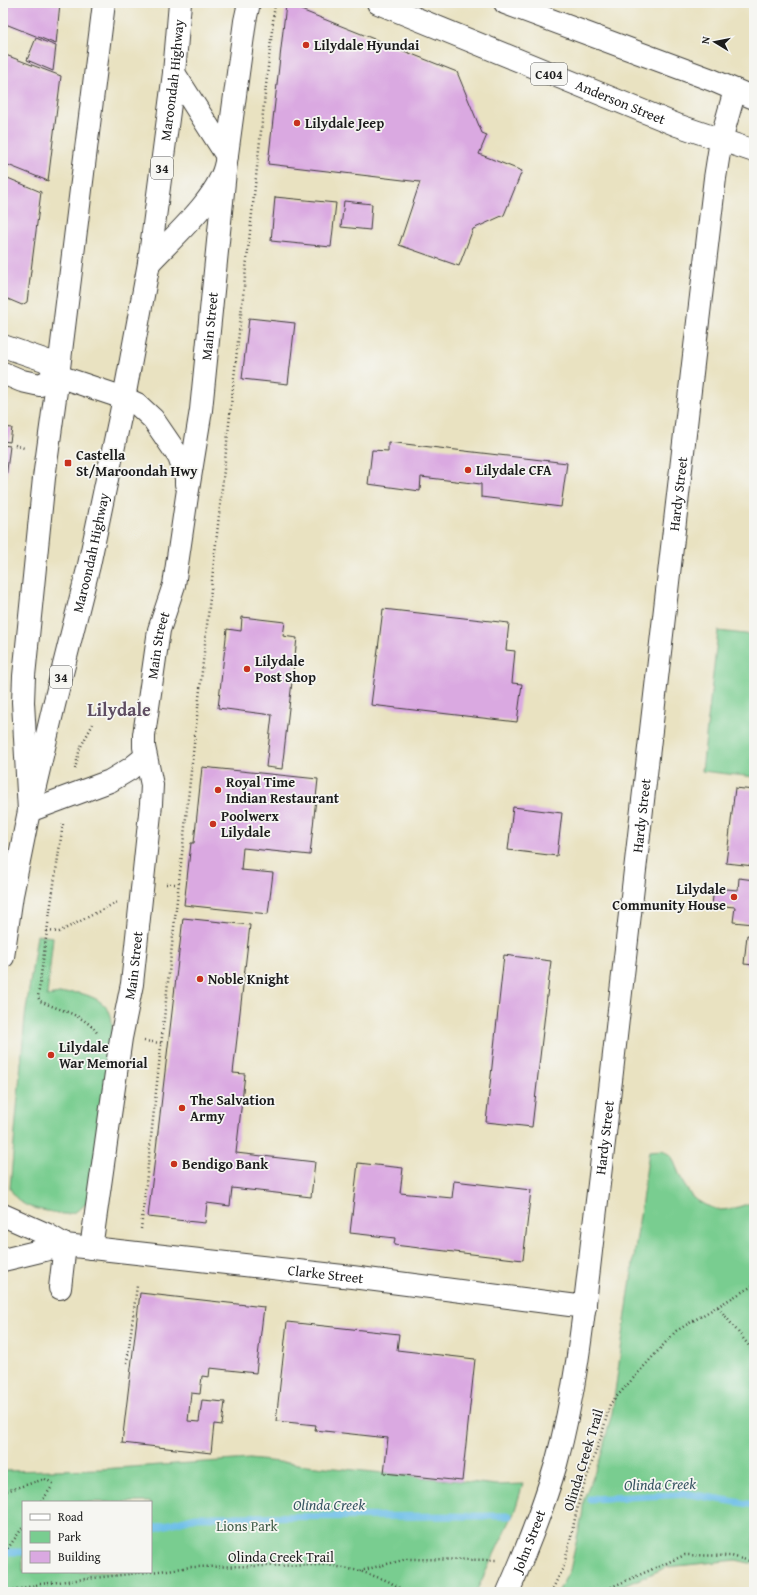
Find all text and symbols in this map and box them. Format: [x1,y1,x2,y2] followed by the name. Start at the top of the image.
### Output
[155,18,189,142] street label: Maroondah Highway
[695,22,735,62] north arrow
[314,35,420,55] place label: Lilydale Hyundai
[697,35,714,45] text: N
[301,40,311,50] marker: Lilydale Hyundai
[531,63,567,85] road number: C404
[573,75,669,129] street label: Anderson Street
[305,113,384,133] place label: Lilydale Jeep
[292,118,302,128] marker: Lilydale Jeep
[151,157,173,179] road number: 34
[196,291,223,361] street label: Main Street
[76,445,198,481] place label: Castella St/Maroondah Hwy
[664,456,692,532] street label: Hardy Street
[63,458,73,468] marker: Castella St/Maroondah Hwy
[476,460,552,480] place label: Lilydale CFA
[463,465,473,475] marker: Lilydale CFA
[67,491,114,615] street label: Maroondah Highway
[142,609,175,680] street label: Main Street
[255,651,316,687] place label: Lilydale Post Shop
[242,664,252,674] marker: Lilydale Post Shop
[50,666,72,688] road number: 34
[87,696,151,723] district label: Lilydale
[226,772,340,808] place label: Royal Time Indian Restaurant
[627,777,656,854] street label: Hardy Street
[213,785,223,795] marker: Royal Time Indian Restaurant
[221,806,280,842] place label: Poolwerx Lilydale
[208,819,218,829] marker: Poolwerx Lilydale
[612,879,726,915] place label: Lilydale Community House
[729,892,739,902] marker: Lilydale Community House
[119,930,148,1001] street label: Main Street
[208,969,290,989] place label: Noble Knight
[195,974,205,984] marker: Noble Knight
[59,1037,148,1073] place label: Lilydale War Memorial
[46,1050,56,1060] marker: Lilydale War Memorial
[190,1090,276,1126] place label: The Salvation Army
[590,1099,619,1176] street label: Hardy Street
[177,1103,187,1113] marker: The Salvation Army
[182,1154,269,1174] place label: Bendigo Bank
[169,1159,179,1169] marker: Bendigo Bank
[287,1260,365,1288] street label: Clarke Street
[558,1406,608,1514] street label: Olinda Creek Trail
[624,1473,696,1495] water label: Olinda Creek
[293,1494,365,1515] water label: Olinda Creek
[22,1501,152,1573] legend
[507,1507,550,1578] street label: John Street
[58,1508,84,1525] text: Road
[216,1516,279,1536] park label: Lions Park
[58,1528,82,1545] text: Park
[228,1547,334,1567] street label: Olinda Creek Trail
[58,1548,101,1565] text: Building

